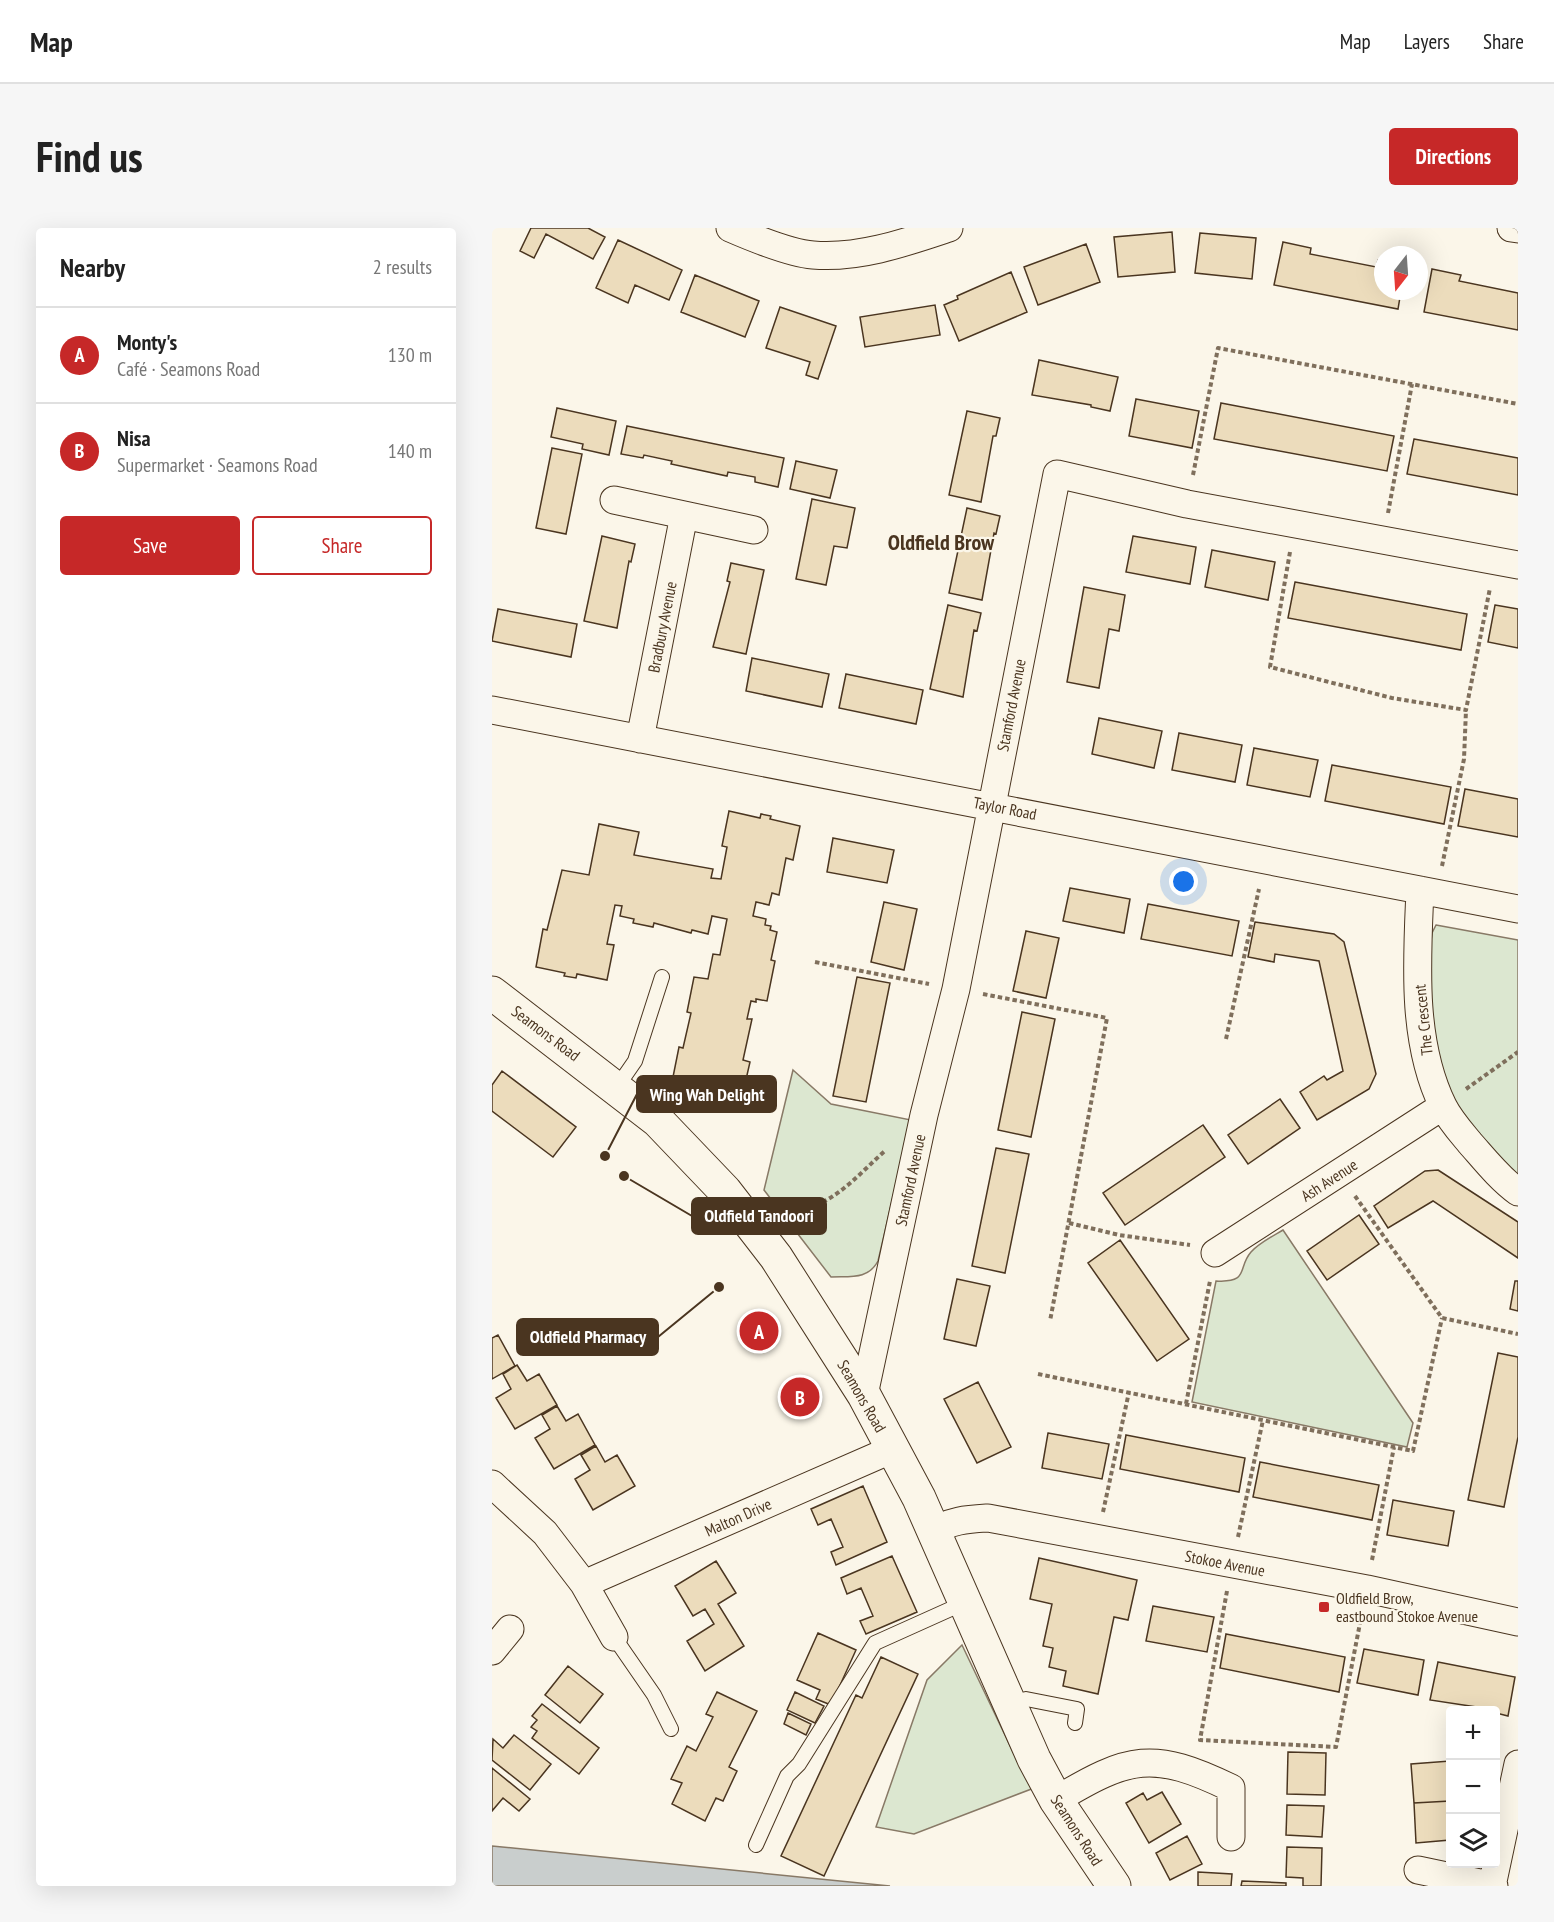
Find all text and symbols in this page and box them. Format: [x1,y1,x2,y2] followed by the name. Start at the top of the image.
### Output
[30,23,73,60] text: Map
[1340,28,1371,55] text: Map
[1404,28,1450,55] text: Layers
[1483,28,1524,55] text: Share
[1389,128,1518,185] button: Directions
[36,129,143,184] text: Find us
[1374,246,1428,300] north arrow
[60,251,125,284] text: Nearby
[373,254,432,280] text: 2 results
[117,328,177,356] text: Monty's
[74,342,85,368] text: A
[388,342,432,368] text: 130 m
[117,356,260,382] text: Café · Seamons Road
[117,424,151,452] text: Nisa
[75,438,84,464] text: B
[388,438,432,464] text: 140 m
[117,452,318,478] text: Supermarket · Seamons Road
[60,516,240,575] button: Save
[252,516,432,575] button: Share
[888,528,995,556] district label: Oldfield Brow
[643,580,681,674] street label: Bradbury Avenue
[992,657,1030,753] street label: Stamford Avenue
[972,792,1038,824] street label: Taylor Road
[1169,867,1198,896] your location
[1409,983,1437,1056] street label: The Crescent
[508,1001,584,1065] street label: Seamons Road
[637,1076,776,1112] callout: Wing Wah Delight
[649,1083,765,1106] text: Wing Wah Delight
[890,1132,930,1228] street label: Stamford Avenue
[1297,1154,1361,1206] street label: Ash Avenue
[692,1198,826,1234] callout: Oldfield Tandoori
[704,1204,814,1227] text: Oldfield Tandoori
[740,1308,778,1354] pin: A
[517,1319,658,1355] callout: Oldfield Pharmacy
[530,1325,647,1348] text: Oldfield Pharmacy
[833,1356,891,1436] street label: Seamons Road
[780,1374,820,1420] pin: B
[702,1493,774,1541] street label: Malton Drive
[1183,1545,1267,1581] street label: Stokoe Avenue
[1336,1588,1478,1626] place label: Oldfield Brow, eastbound Stokoe Avenue
[1317,1600,1331,1614] marker: Oldfield Brow, eastbound Stokoe Avenue
[1446,1706,1500,1868] map controls
[1446,1706,1500,1760] button: +
[1446,1760,1500,1814] button: −
[1047,1791,1107,1869] street label: Seamons Road
[1446,1814,1500,1868] button: layers

